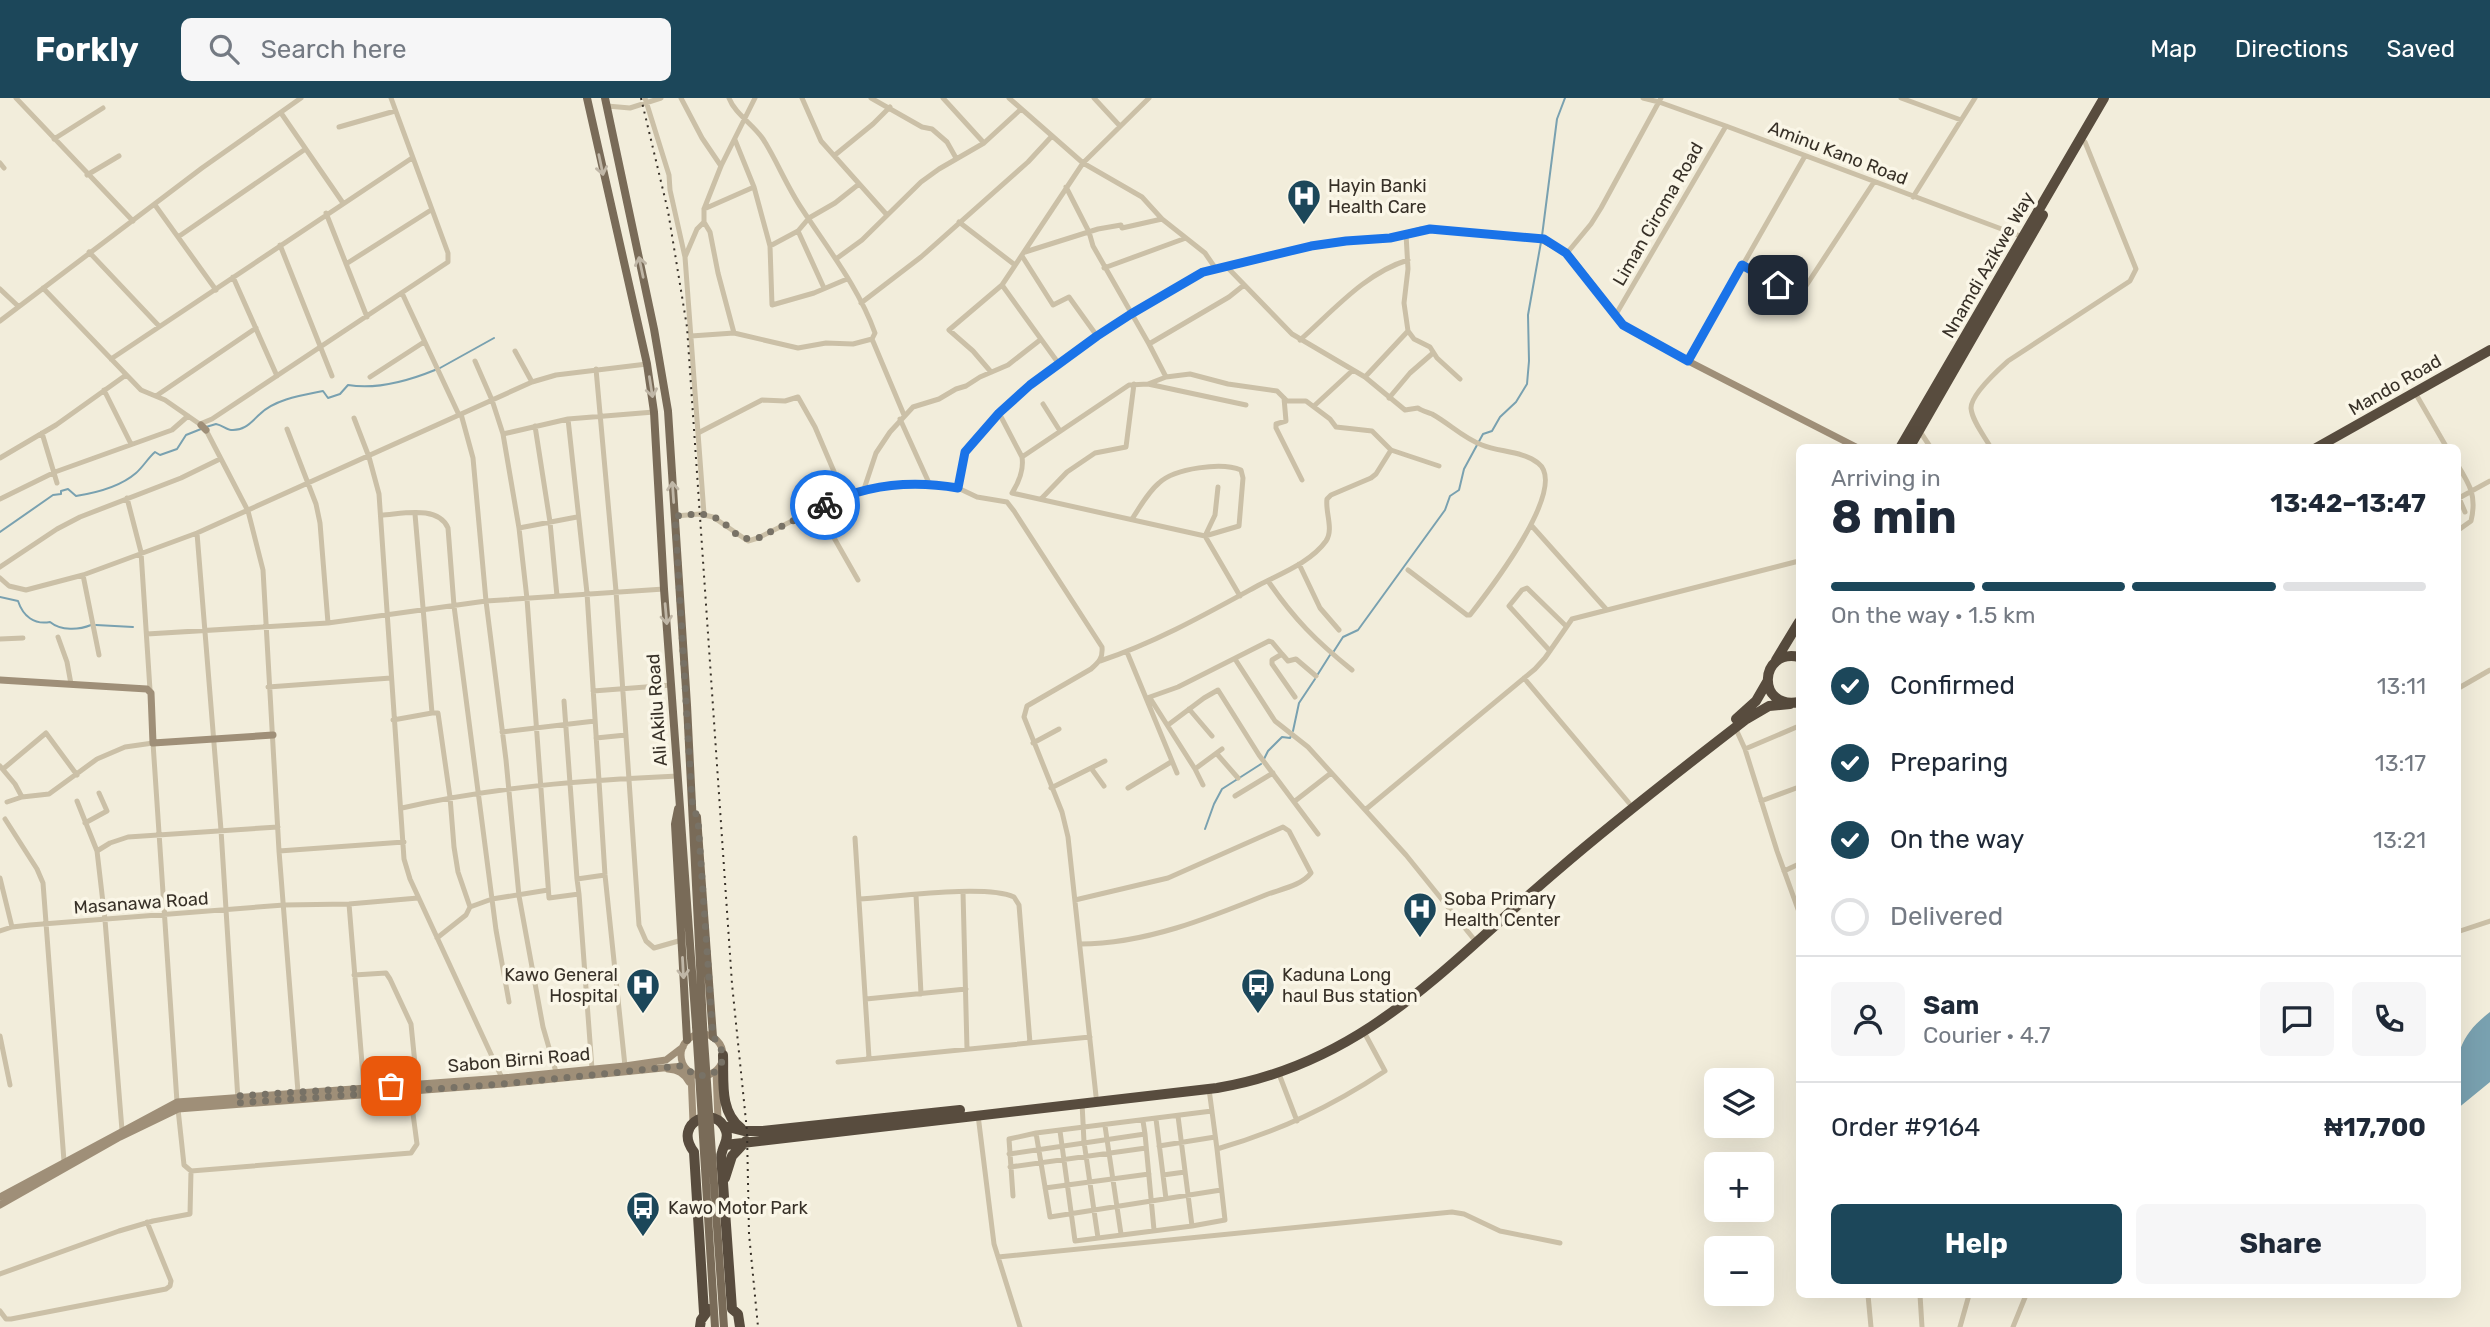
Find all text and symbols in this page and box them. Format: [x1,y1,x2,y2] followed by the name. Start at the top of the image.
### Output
[181,18,671,81] search box
[35,30,139,69] text: Forkly
[205,30,243,68] icon: search
[261,34,407,65] text: Search here
[2150,35,2197,63] text: Map
[2235,35,2348,63] text: Directions
[2386,35,2455,63] text: Saved
[1765,116,1911,190] street label: Aminu Kano Road
[1608,138,1708,290] street label: Liman Ciroma Road
[595,153,609,176] one-way arrow
[1328,175,1427,218] place label: Hayin Banki Health Care
[1285,177,1323,226] hospital icon: Hayin Banki Health Care
[1937,188,2039,342] street label: Nnamdi Azikwe Way
[1748,255,1808,315] pin
[634,256,648,279] one-way arrow
[1759,266,1797,304] icon: home
[2345,350,2445,420] street label: Mando Road
[644,375,657,398] one-way arrow
[1831,464,1941,492] text: Arriving in
[790,470,860,540] courier
[666,481,679,504] one-way arrow
[806,486,844,524] icon: bike
[2270,488,2426,519] text: 13:42–13:47
[1831,490,1957,545] text: 8 min
[1831,601,2035,629] text: On the way · 1.5 km
[660,602,673,624] one-way arrow
[642,653,672,767] street label: Ali Akilu Road
[1831,667,1869,705] icon: check
[1890,670,2015,701] text: Confirmed
[2377,672,2426,700] text: 13:11
[1831,744,1869,782] icon: check
[1890,747,2008,778] text: Preparing
[2375,749,2426,777] text: 13:17
[1831,821,1869,859] icon: check
[1890,824,2024,855] text: On the way
[2373,826,2426,854] text: 13:21
[73,887,209,919] street label: Masanawa Road
[1444,888,1561,931] place label: Soba Primary Health Center
[1401,890,1439,939] hospital icon: Soba Primary Health Center
[1890,901,2003,932] text: Delivered
[677,956,690,979] one-way arrow
[504,964,618,1007] place label: Kawo General Hospital
[1282,964,1418,1007] place label: Kaduna Long haul Bus station
[624,966,662,1015] hospital icon: Kawo General Hospital
[1239,966,1277,1015] bus stop icon: Kaduna Long haul Bus station
[1831,982,1905,1056] button: person
[2260,982,2334,1056] button: chat
[2352,982,2426,1056] button: phone
[1923,990,1979,1021] text: Sam
[1923,1021,2050,1049] text: Courier · 4.7
[447,1043,591,1077] street label: Sabon Birni Road
[361,1056,421,1116] pin
[372,1067,410,1105] icon: bag
[1704,1068,1774,1306] map controls
[1704,1068,1774,1138] button: layers
[1831,1112,1980,1143] text: Order #9164
[2324,1112,2426,1143] text: ₦17,700
[1704,1152,1774,1222] button: +
[624,1189,662,1238] bus stop icon: Kawo Motor Park
[668,1197,808,1219] place label: Kawo Motor Park
[1831,1204,2122,1284] button: Help
[2136,1204,2426,1284] button: Share
[1704,1236,1774,1306] button: −

